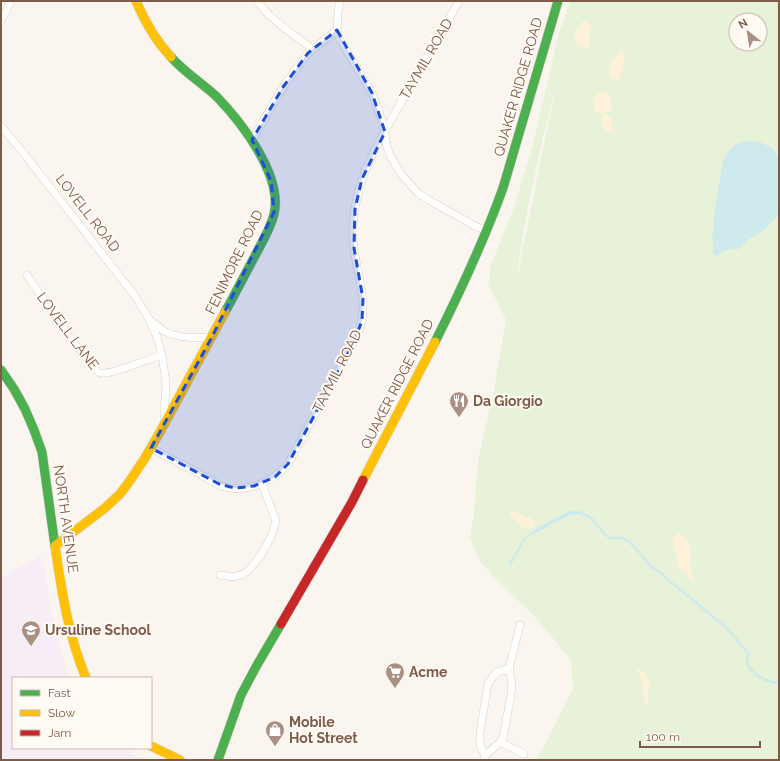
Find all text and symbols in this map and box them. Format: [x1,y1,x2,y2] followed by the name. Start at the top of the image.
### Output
[728,12,768,52] north arrow
[396,16,456,102] street label: TAYMIL ROAD
[490,16,546,158] street label: QUAKER RIDGE ROAD
[736,16,750,32] text: N
[53,171,123,255] street label: LOVELL ROAD
[202,207,266,317] street label: FENIMORE ROAD
[34,289,102,373] street label: LOVELL LANE
[357,316,437,452] street label: QUAKER RIDGE ROAD
[309,327,365,415] street label: TAYMIL ROAD
[448,390,470,418] restaurant icon: Da Giorgio
[473,393,543,409] place label: Da Giorgio
[50,464,82,574] street label: NORTH AVENUE
[20,619,42,647] school or university icon: Ursuline School
[45,622,151,638] place label: Ursuline School
[384,661,406,689] supermarket icon: Acme
[409,664,448,680] place label: Acme
[12,677,152,749] legend
[48,686,71,700] text: Fast
[48,706,75,720] text: Slow
[289,714,358,746] place label: Mobile Hot Street
[264,719,286,747] shop icon: Mobile Hot Street
[640,723,760,749] scale bar
[48,726,71,740] text: Jam
[646,730,680,744] text: 100 m

